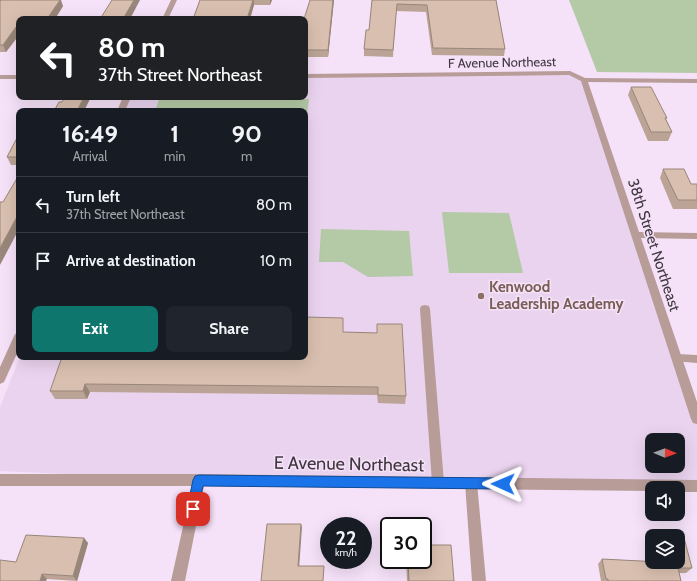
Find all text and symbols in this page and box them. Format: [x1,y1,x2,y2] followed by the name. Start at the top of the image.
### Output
[98,30,165,64] text: 80 m
[32,32,84,84] icon: left
[448,53,557,71] street label: F Avenue Northeast
[98,64,262,86] text: 37th Street Northeast
[62,119,118,148] text: 16:49
[170,119,179,148] text: 1
[232,119,262,148] text: 90
[73,148,107,164] text: Arrival
[164,148,186,164] text: min
[241,148,252,164] text: m
[624,176,684,314] street label: 38th Street Northeast
[66,188,120,206] text: Turn left
[32,194,54,216] icon: left
[256,196,292,214] text: 80 m
[66,206,185,222] text: 37th Street Northeast
[32,250,54,272] icon: arrive
[66,252,196,270] text: Arrive at destination
[260,252,292,270] text: 10 m
[489,278,625,313] place label: Kenwood Leadership Academy
[476,291,486,301] marker: Kenwood Leadership Academy
[32,306,158,352] button: Exit
[166,306,292,352] button: Share
[645,433,685,473] north arrow
[645,433,685,569] map controls
[274,452,424,476] street label: E Avenue Northeast
[482,463,524,505] position arrow
[645,481,685,521] button: sound
[176,492,210,526] pin
[182,498,204,520] icon: arrive
[380,517,432,569] speed limit sign: 30
[335,526,357,550] text: 22
[645,529,685,569] button: layers
[335,546,357,559] text: km/h

